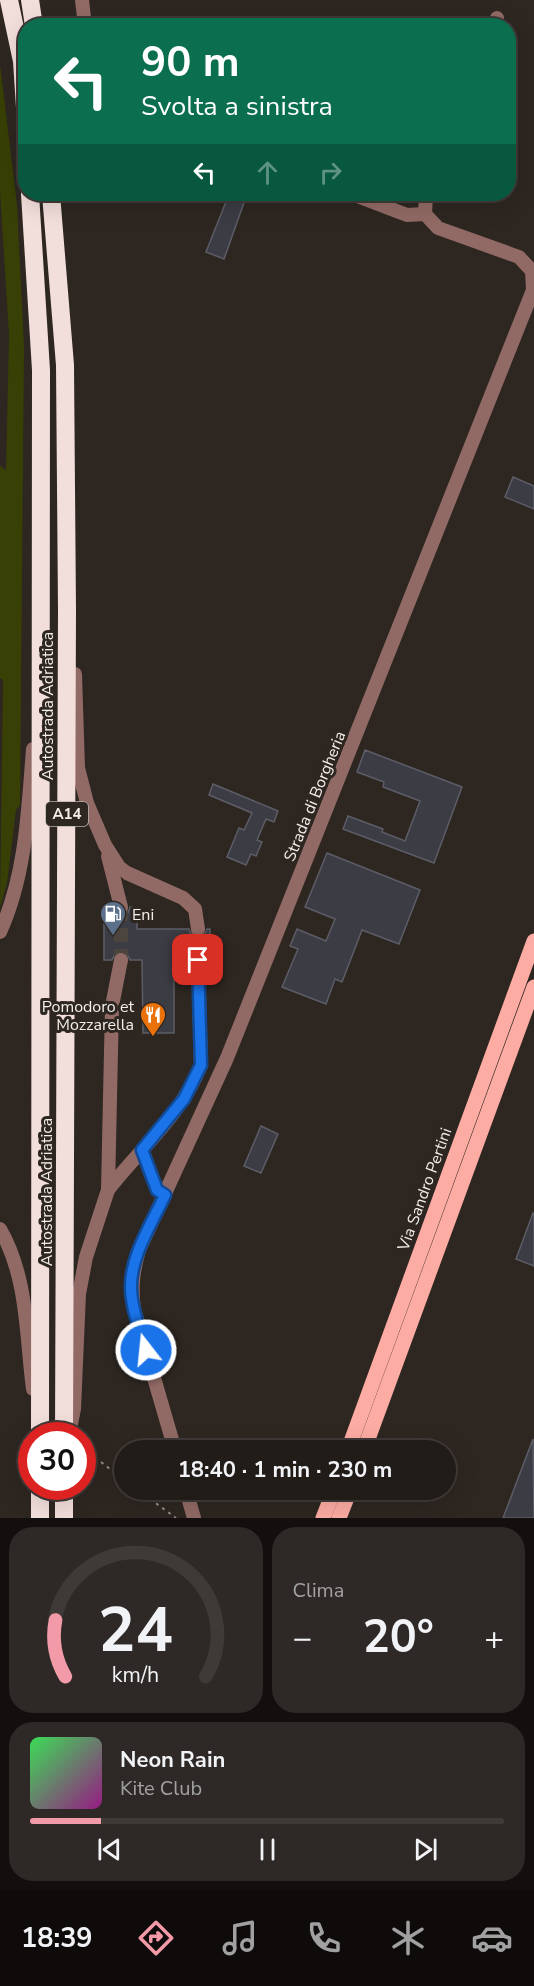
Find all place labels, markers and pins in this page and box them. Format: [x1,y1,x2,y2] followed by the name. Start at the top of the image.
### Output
[98,899,128,937] fuel station icon: Eni
[132,904,154,926] place label: Eni
[172,934,223,985] pin
[42,996,134,1036] place label: Pomodoro et Mozzarella
[138,1000,168,1038] restaurant icon: Pomodoro et Mozzarella

